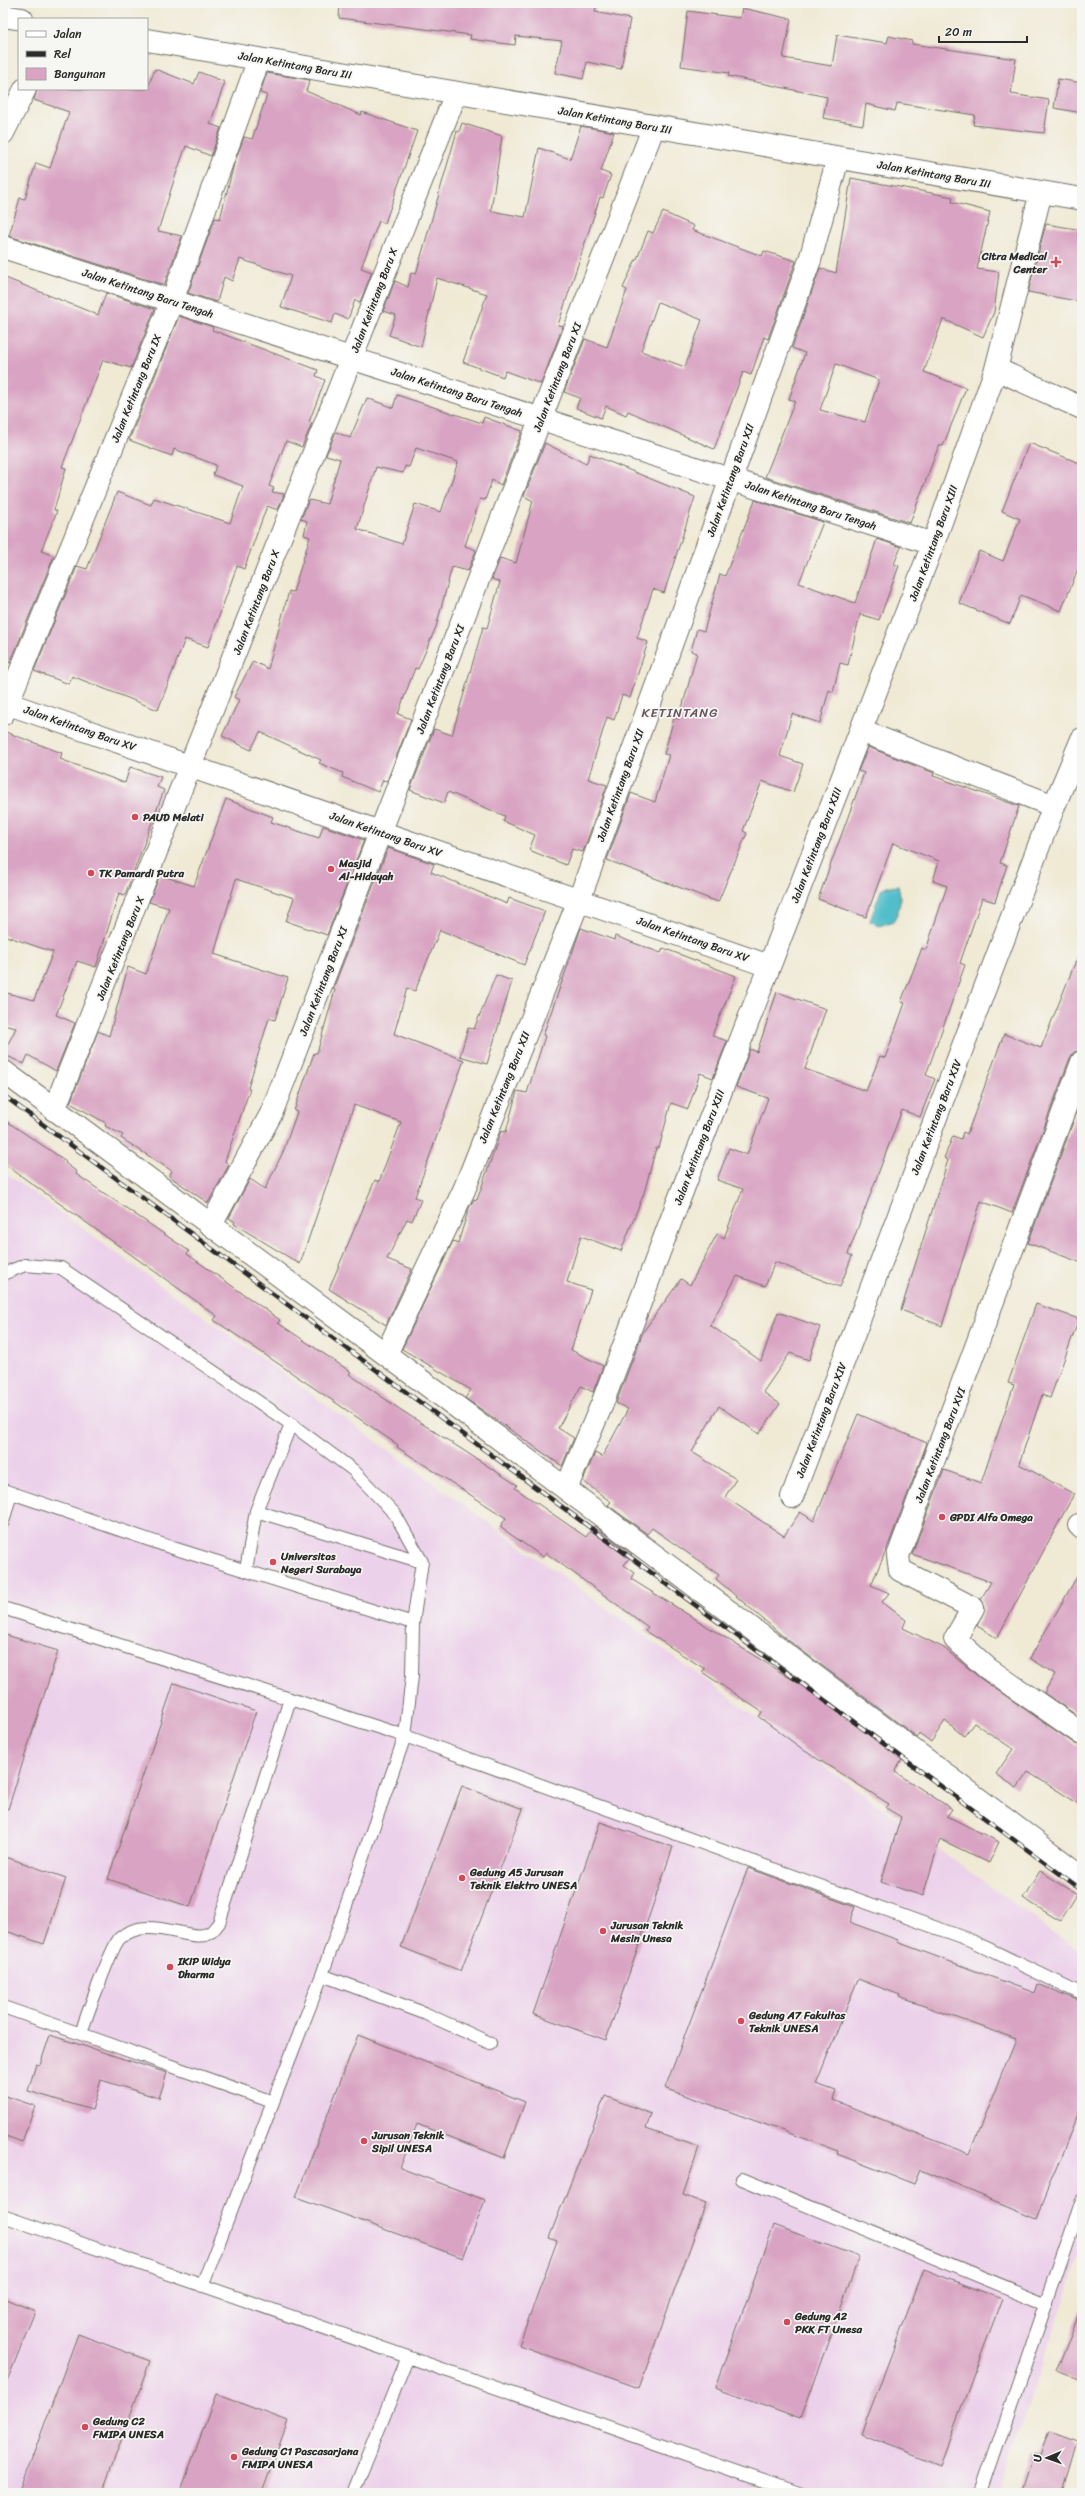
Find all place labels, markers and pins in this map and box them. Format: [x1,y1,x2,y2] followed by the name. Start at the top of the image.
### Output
[981,247,1048,279] place label: Citra Medical Center
[1050,256,1062,268] marker: Citra Medical Center
[143,808,205,827] place label: PAUD Melati
[130,812,140,822] marker: PAUD Melati
[338,854,394,886] place label: Masjid Al-Hidayah
[99,864,185,883] place label: TK Pamardi Putra
[326,864,336,874] marker: Masjid Al-Hidayah
[86,868,96,878] marker: TK Pamardi Putra
[949,1508,1033,1527] place label: GPDI Alfa Omega
[937,1512,947,1522] marker: GPDI Alfa Omega
[280,1547,362,1579] place label: Universitas Negeri Surabaya
[268,1557,278,1567] marker: Universitas Negeri Surabaya
[469,1863,577,1895] place label: Gedung A5 Jurusan Teknik Elektro UNESA
[457,1873,467,1883] marker: Gedung A5 Jurusan Teknik Elektro UNESA
[610,1916,683,1948] place label: Jurusan Teknik Mesin Unesa
[598,1926,608,1936] marker: Jurusan Teknik Mesin Unesa
[177,1952,231,1984] place label: IKIP Widya Dharma
[165,1962,175,1972] marker: IKIP Widya Dharma
[748,2006,846,2038] place label: Gedung A7 Fakultas Teknik UNESA
[736,2016,746,2026] marker: Gedung A7 Fakultas Teknik UNESA
[371,2126,444,2158] place label: Jurusan Teknik Sipil UNESA
[359,2136,369,2146] marker: Jurusan Teknik Sipil UNESA
[794,2307,862,2339] place label: Gedung A2 PKK FT Unesa
[782,2317,792,2327] marker: Gedung A2 PKK FT Unesa
[92,2412,164,2444] place label: Gedung C2 FMIPA UNESA
[80,2422,90,2432] marker: Gedung C2 FMIPA UNESA
[241,2442,359,2474] place label: Gedung C1 Pascasarjana FMIPA UNESA
[229,2452,239,2462] marker: Gedung C1 Pascasarjana FMIPA UNESA

